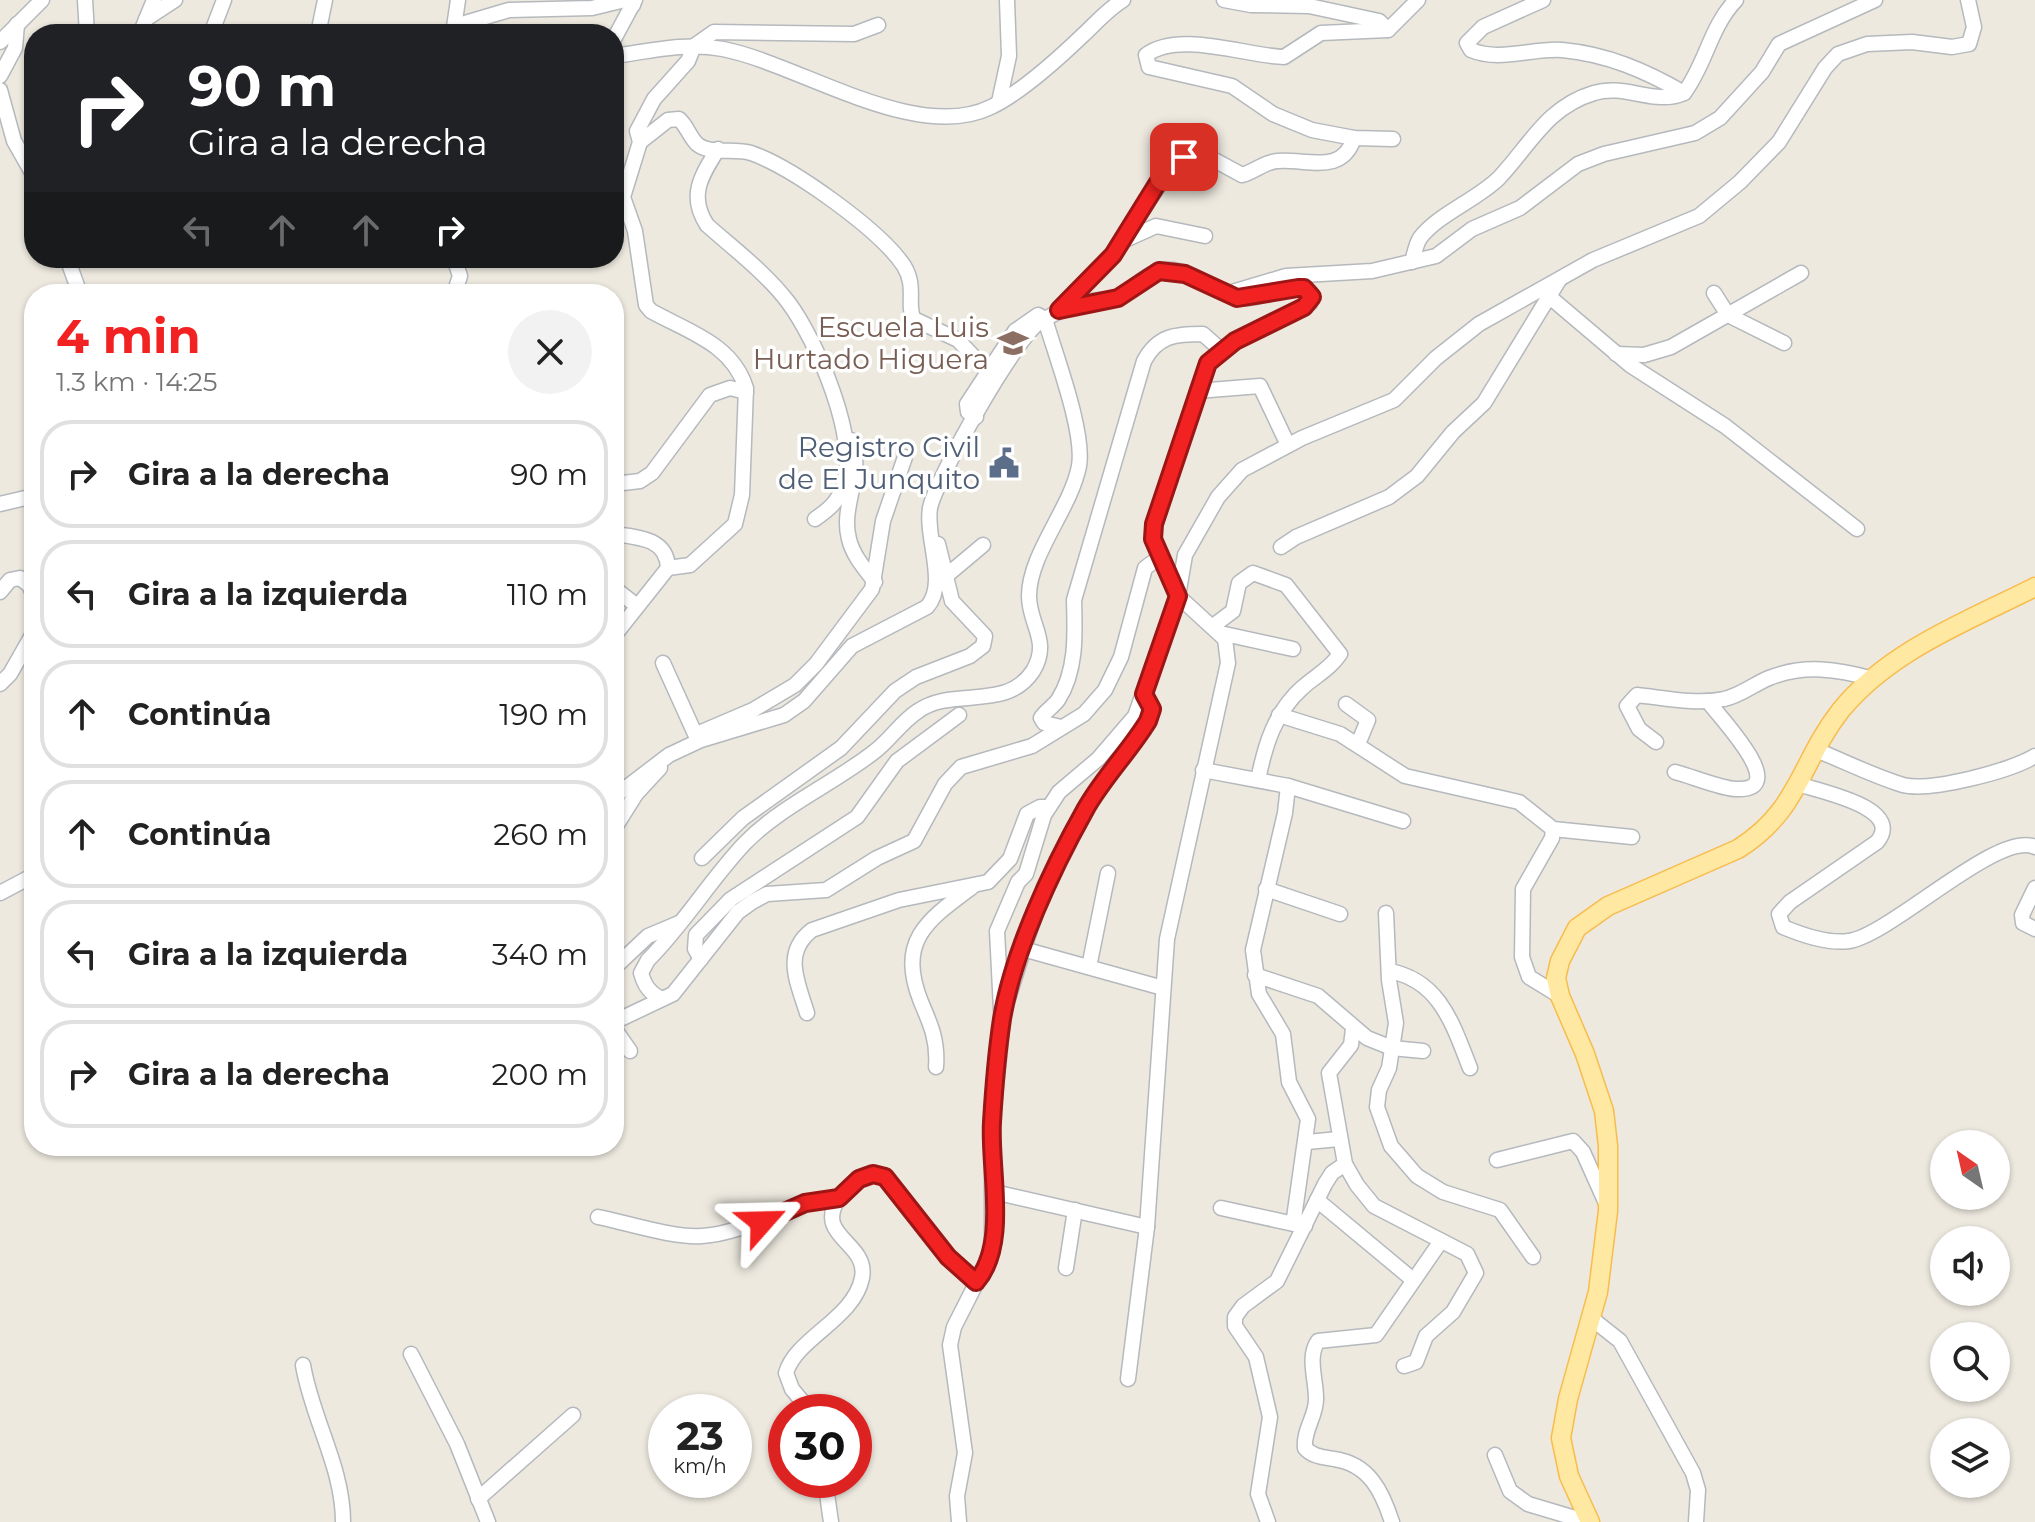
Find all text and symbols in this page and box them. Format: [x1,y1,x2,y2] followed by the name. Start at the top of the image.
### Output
[188,52,336,120] text: 90 m
[56,56,160,160] icon: right
[188,120,488,164] text: Gira a la derecha
[1150,123,1218,191] pin
[1162,135,1206,179] icon: arrive
[176,208,220,252] icon: left
[260,208,304,252] icon: ahead
[344,208,388,252] icon: ahead
[428,208,472,252] icon: right
[56,307,201,365] text: 4 min
[508,310,592,394] button: close
[753,310,989,376] place label: Escuela Luis Hurtado Higuera
[996,326,1030,360] school or university icon: Escuela Luis Hurtado Higuera
[56,366,217,398] text: 1.3 km · 14:25
[778,430,980,496] place label: Registro Civil de El Junquito
[987,446,1021,480] public building icon: Registro Civil de El Junquito
[60,452,104,496] icon: right
[128,456,390,493] text: Gira a la derecha
[510,456,588,493] text: 90 m
[60,572,104,616] icon: left
[128,576,408,613] text: Gira a la izquierda
[507,576,588,613] text: 110 m
[60,692,104,736] icon: ahead
[128,696,271,733] text: Continúa
[499,696,588,733] text: 190 m
[60,812,104,856] icon: ahead
[128,816,271,853] text: Continúa
[493,816,588,853] text: 260 m
[60,932,104,976] icon: left
[128,936,408,973] text: Gira a la izquierda
[492,936,588,973] text: 340 m
[60,1052,104,1096] icon: right
[128,1056,390,1093] text: Gira a la derecha
[492,1056,588,1093] text: 200 m
[1930,1130,2010,1210] north arrow
[1930,1130,2010,1498] map controls
[720,1180,804,1264] position arrow
[1930,1226,2010,1306] button: sound
[1930,1322,2010,1402] button: search
[768,1394,872,1498] speed limit sign: 30
[676,1411,724,1460] text: 23
[1930,1418,2010,1498] button: layers
[673,1454,727,1478] text: km/h

